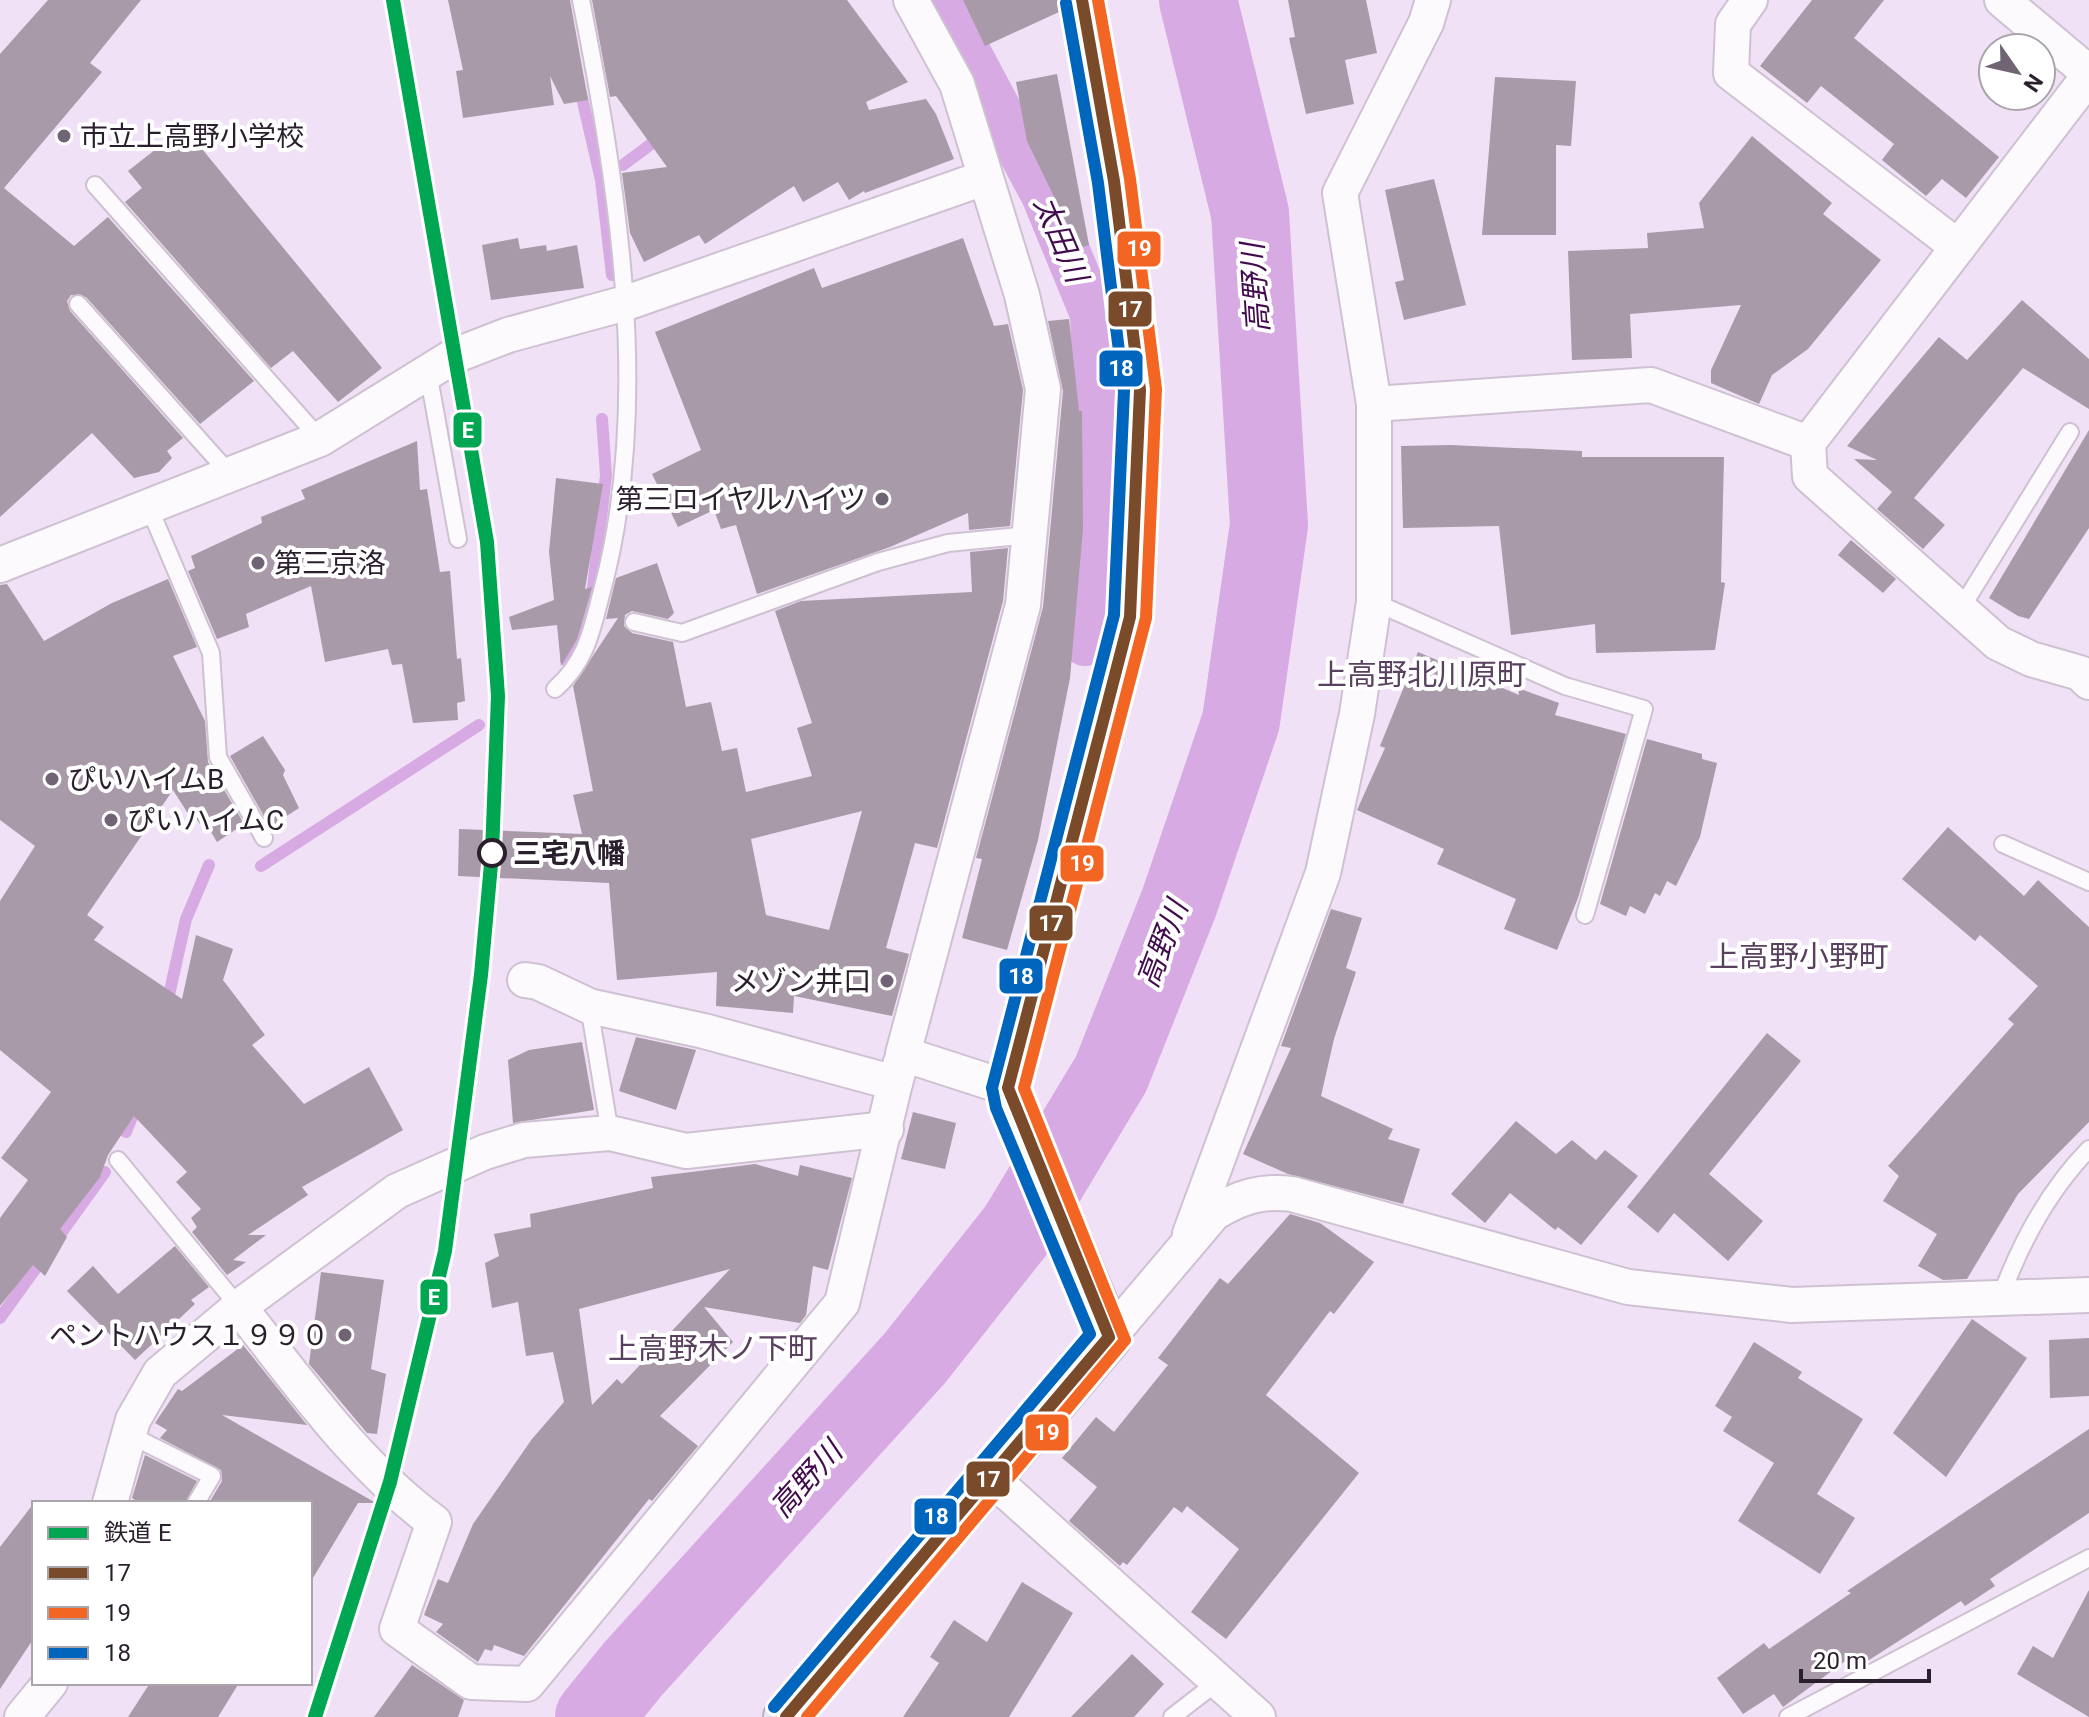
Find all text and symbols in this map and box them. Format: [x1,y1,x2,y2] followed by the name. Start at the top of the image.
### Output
[1977,32,2057,112] north arrow
[2018,69,2048,96] text: N
[80,120,304,153] place label: 市立上高野小学校
[55,127,73,145] marker: 市立上高野小学校
[1027,191,1096,290] water label: 太田川
[1116,230,1162,268] line badge: 19
[1126,236,1152,261] text: 19
[1234,239,1276,334] water label: 高野川
[1107,290,1153,328] line badge: 17
[1117,297,1143,322] text: 17
[1098,349,1144,388] line badge: 18
[1108,356,1134,381] text: 18
[452,411,483,449] line badge: E
[462,418,474,443] text: E
[615,483,866,516] place label: 第三ロイヤルハイツ
[873,490,891,508] marker: 第三ロイヤルハイツ
[274,547,386,580] place label: 第三京洛
[249,554,267,572] marker: 第三京洛
[1317,657,1527,692] district label: 上高野北川原町
[68,763,224,796] place label: ぴいハイムB
[43,770,61,788] marker: ぴいハイムB
[127,804,284,837] place label: ぴいハイムC
[102,811,120,829] marker: ぴいハイムC
[513,837,625,870] place label: 三宅八幡
[478,839,506,867] marker: 三宅八幡
[1059,844,1105,883] line badge: 19
[1069,851,1095,876] text: 19
[1130,893,1196,992] water label: 高野川
[1028,904,1074,942] line badge: 17
[1038,911,1064,936] text: 17
[1709,939,1889,974] district label: 上高野小野町
[998,957,1044,995] line badge: 18
[1008,964,1034,989] text: 18
[731,965,871,998] place label: メゾン井口
[878,972,896,990] marker: メゾン井口
[419,1278,449,1316] line badge: E
[428,1285,440,1310] text: E
[49,1319,329,1352] place label: ペントハウス１９９０
[336,1326,354,1344] marker: ペントハウス１９９０
[608,1331,818,1366] district label: 上高野木ノ下町
[1024,1413,1070,1452] line badge: 19
[1034,1420,1060,1445] text: 19
[763,1432,851,1524] water label: 高野川
[965,1460,1011,1498] line badge: 17
[975,1467,1001,1492] text: 17
[913,1497,958,1536] line badge: 18
[32,1501,312,1685] legend
[923,1504,949,1529] text: 18
[104,1519,172,1547] text: 鉄道 E
[104,1559,131,1587] text: 17
[104,1599,131,1627] text: 19
[1801,1633,1929,1683] scale bar
[104,1639,131,1667] text: 18
[1813,1647,1867,1675] text: 20 m

